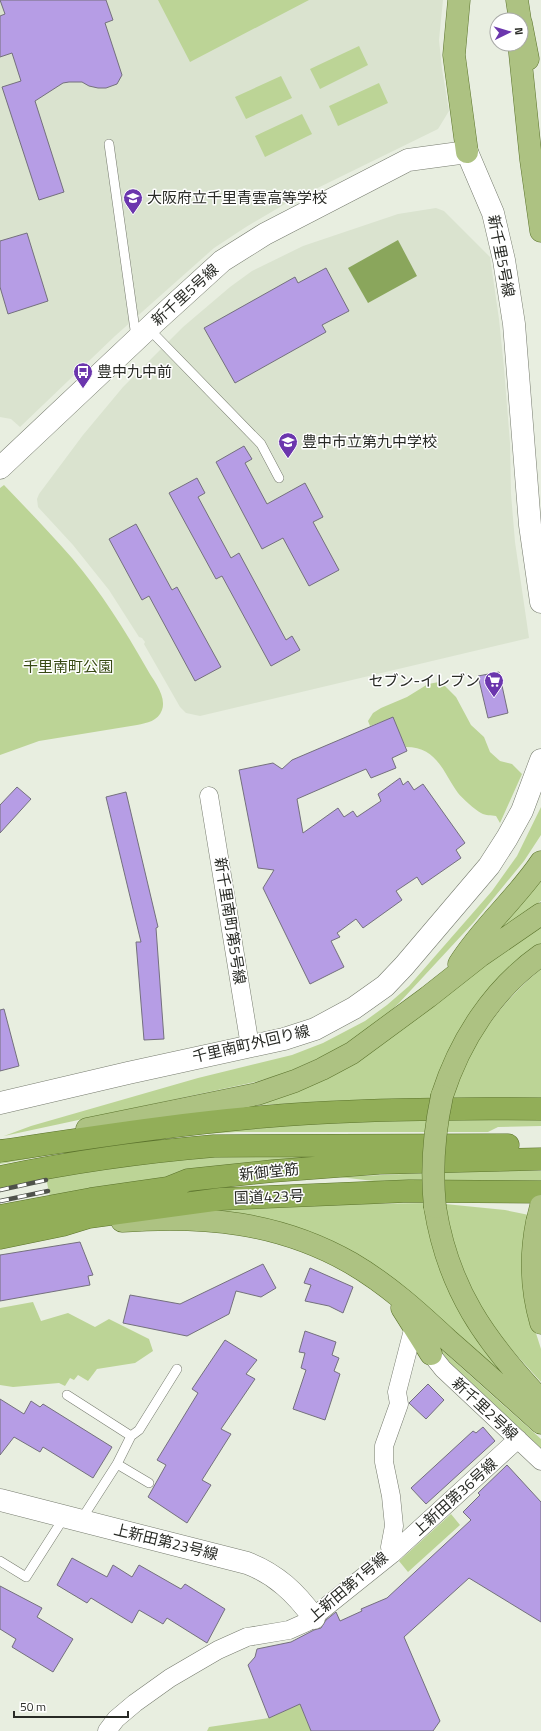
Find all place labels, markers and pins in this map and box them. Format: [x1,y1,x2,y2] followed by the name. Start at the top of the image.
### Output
[147,186,327,209] place label: 大阪府立千里青雲高等学校
[122,187,144,215] school or university icon: 大阪府立千里青雲高等学校
[97,360,172,383] place label: 豊中九中前
[72,361,94,389] bus stop icon: 豊中九中前
[302,430,437,453] place label: 豊中市立第九中学校
[277,431,299,459] school or university icon: 豊中市立第九中学校
[368,669,480,692] place label: セブン-イレブン
[483,670,505,698] supermarket icon: セブン-イレブン

